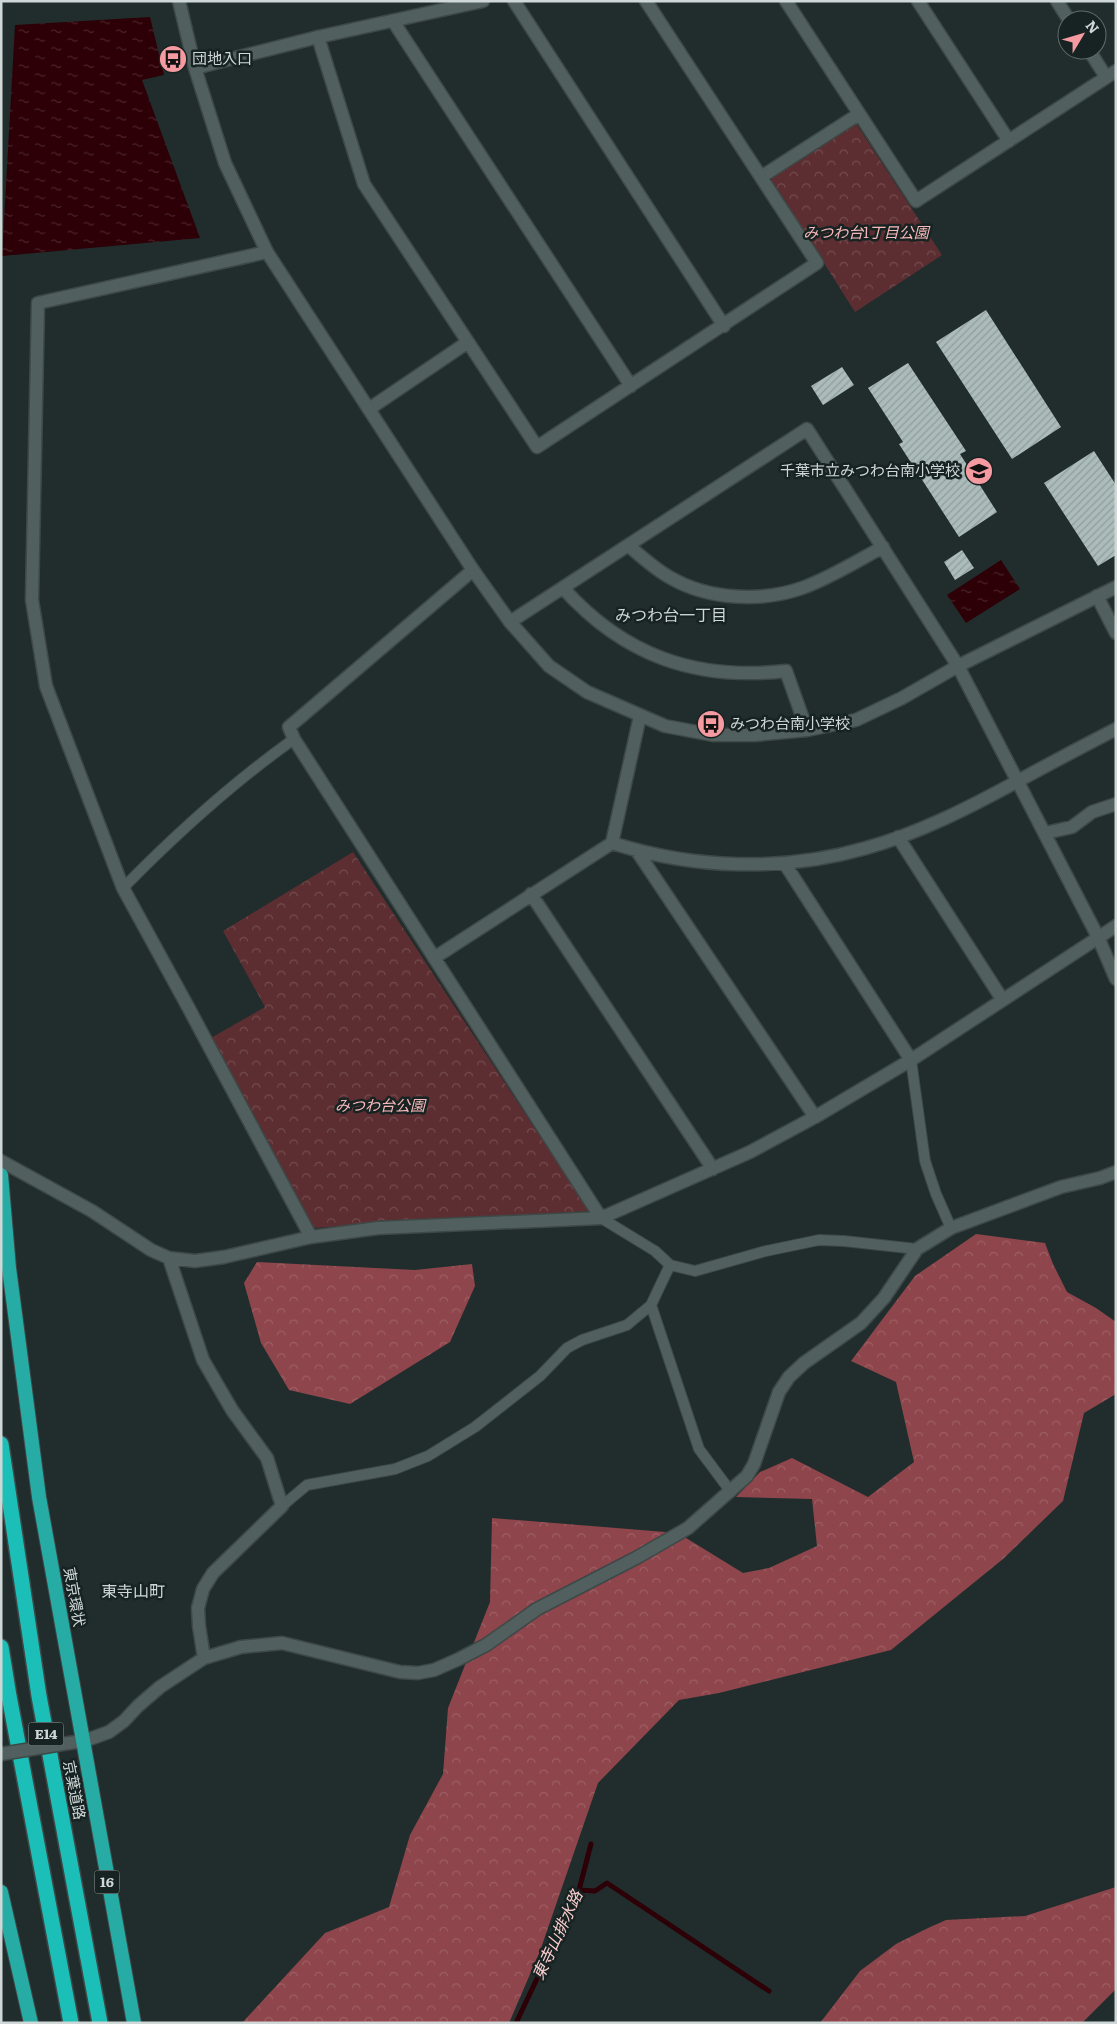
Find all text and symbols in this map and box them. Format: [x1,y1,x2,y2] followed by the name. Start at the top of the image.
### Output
[1057,10,1107,60] north arrow
[1082,16,1105,37] text: N
[158,44,188,74] bus stop icon: 団地入口
[192,46,252,69] place label: 団地入口
[803,220,931,243] park label: みつわ台1丁目公園
[964,456,994,486] school or university icon: 千葉市立みつわ台南小学校
[780,458,960,481] place label: 千葉市立みつわ台南小学校
[615,602,727,626] district label: みつわ台一丁目
[696,709,726,739] bus stop icon: みつわ台南小学校
[730,711,850,734] place label: みつわ台南小学校
[335,1093,427,1116] park label: みつわ台公園
[59,1565,92,1628] street label: 東京環状
[101,1578,165,1602] district label: 東寺山町
[28,1722,64,1746] road number: E14
[58,1758,92,1821] street label: 京葉道路
[94,1870,120,1894] road number: 16
[525,1884,588,1983] water label: 東寺山排水路

